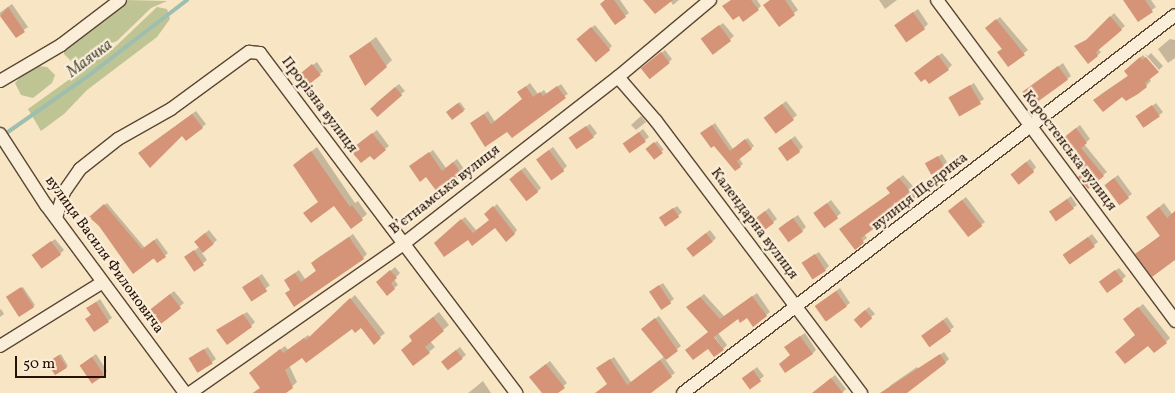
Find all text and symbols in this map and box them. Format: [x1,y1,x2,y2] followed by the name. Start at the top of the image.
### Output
[64,36,116,82] water label: Маячка
[277,53,361,157] street label: Прорізна вулиця
[1018,87,1120,215] street label: Коростенська вулиця
[386,141,504,239] street label: Вʼєтнамська вулиця
[868,149,972,235] street label: вулиця Щедрика
[706,165,802,283] street label: Календарна вулиця
[41,173,167,337] street label: вулиця Василя Филоновича
[18,346,109,378] scale bar
[23,354,55,375] text: 50 m

